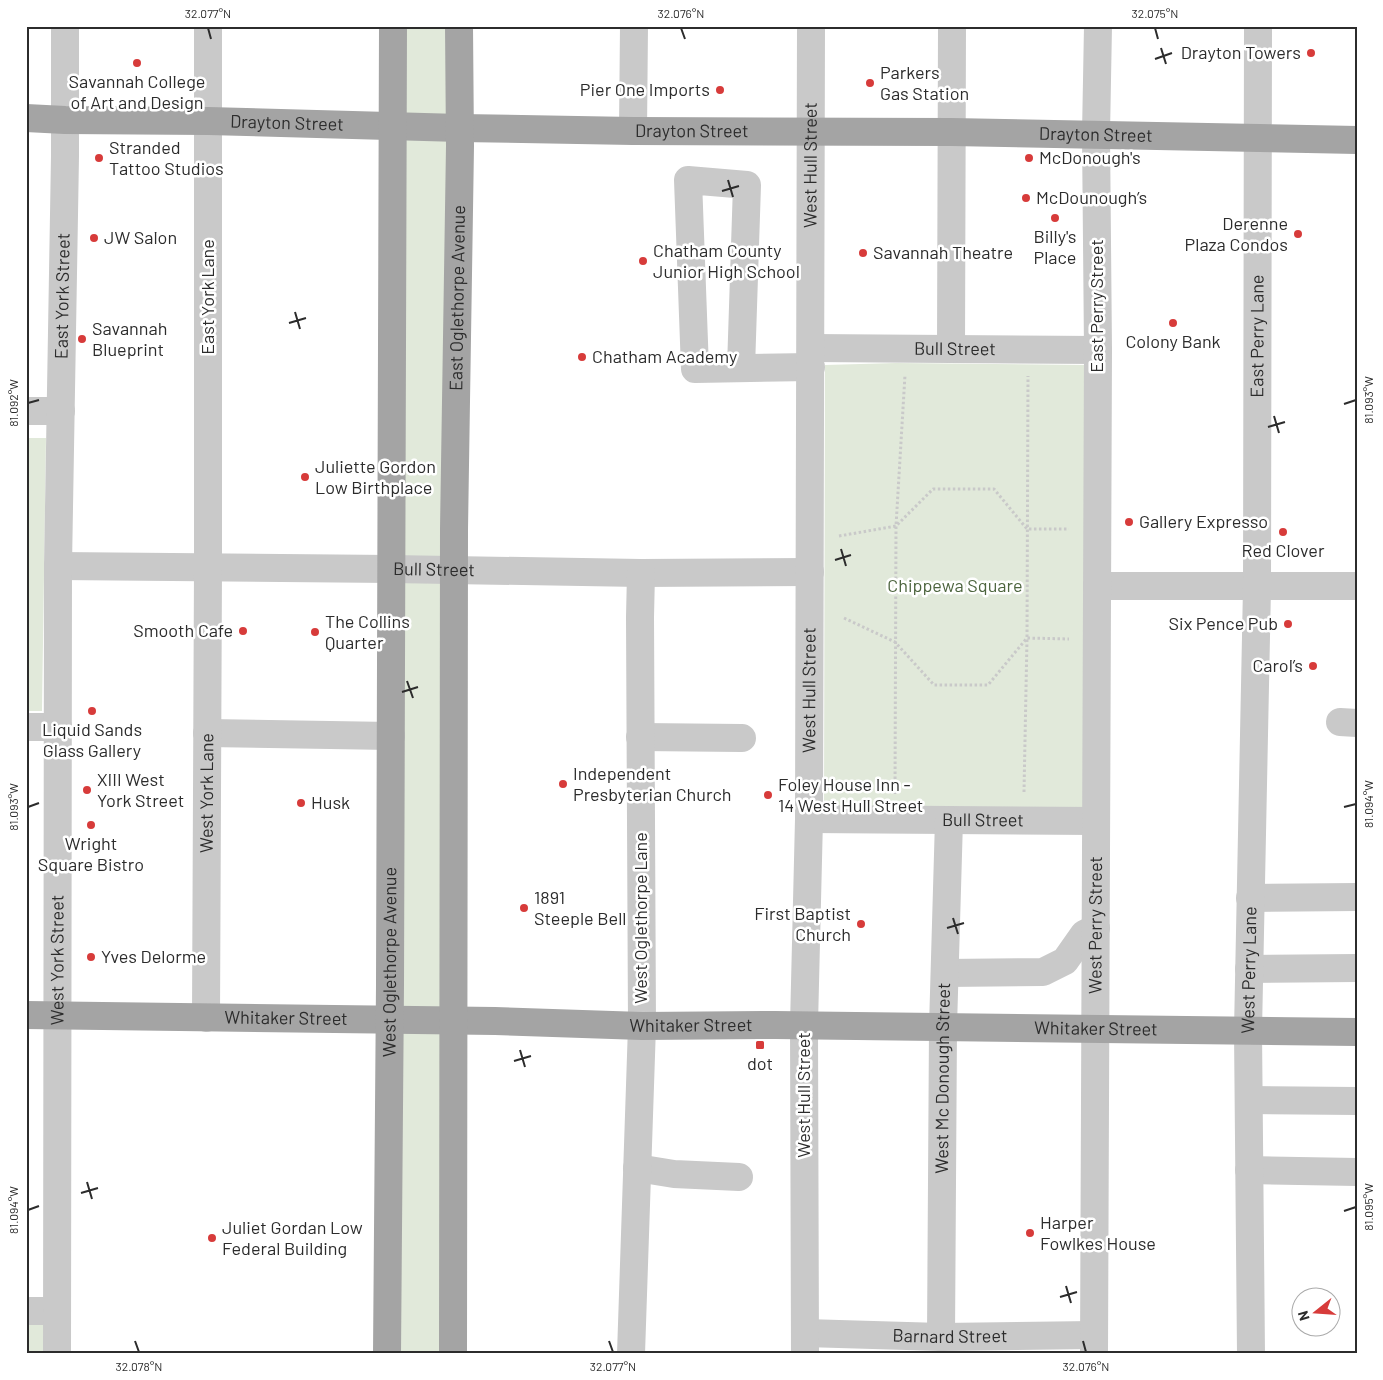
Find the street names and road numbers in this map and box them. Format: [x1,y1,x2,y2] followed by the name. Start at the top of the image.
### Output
[798,102,821,228] street label: West Hull Street
[230,110,344,135] street label: Drayton Street
[635,119,749,141] street label: Drayton Street
[1039,122,1153,146] street label: Drayton Street
[444,205,469,391] street label: East Oglethorpe Avenue
[50,233,74,359] street label: East York Street
[196,239,218,355] street label: East York Lane
[1085,239,1107,373] street label: East Perry Street
[1245,275,1268,398] street label: East Perry Lane
[914,337,996,359] street label: Bull Street
[393,557,475,580] street label: Bull Street
[797,627,819,753] street label: West Hull Street
[195,733,217,853] street label: West York Lane
[942,808,1024,830] street label: Bull Street
[629,832,651,1004] street label: West Oglethorpe Lane
[1083,856,1106,994] street label: West Perry Street
[377,867,400,1057] street label: West Oglethorpe Avenue
[45,895,68,1025] street label: West York Street
[1236,906,1261,1034] street label: West Perry Lane
[930,982,954,1174] street label: West Mc Donough Street
[224,1006,348,1029] street label: Whitaker Street
[629,1013,753,1036] street label: Whitaker Street
[1034,1016,1158,1040] street label: Whitaker Street
[792,1032,814,1158] street label: West Hull Street
[892,1324,1008,1347] street label: Barnard Street

